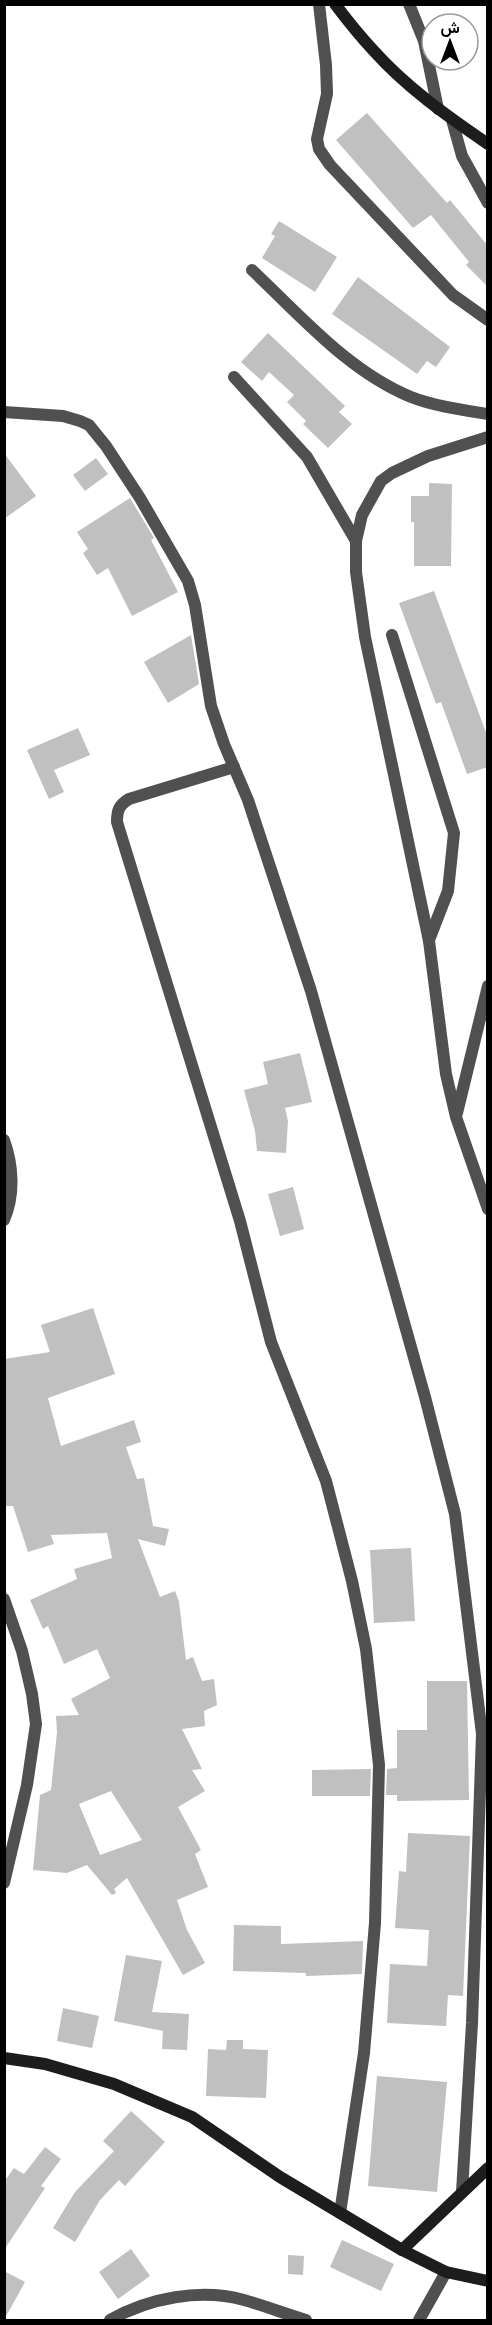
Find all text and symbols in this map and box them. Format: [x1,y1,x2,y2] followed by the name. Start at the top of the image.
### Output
[420,12,480,72] north arrow
[440,18,460,37] text: ش

